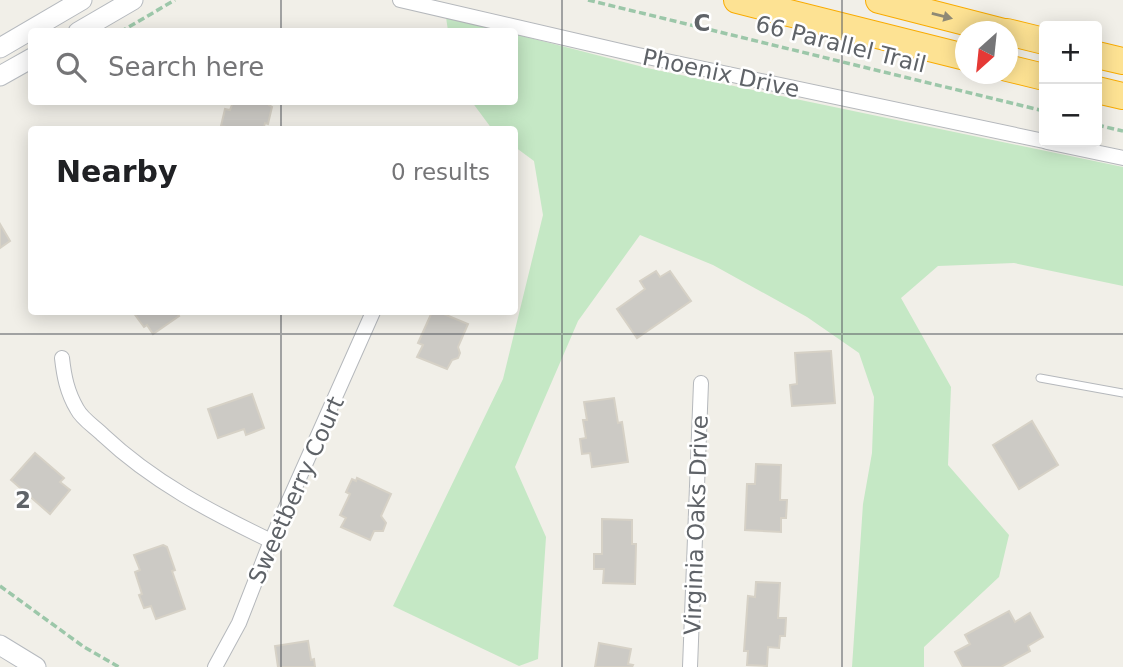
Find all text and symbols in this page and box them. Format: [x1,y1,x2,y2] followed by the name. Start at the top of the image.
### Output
[694,10,710,36] text: C
[753,10,929,78] street label: 66 Parallel Trail
[931,11,953,22] one-way arrow
[955,21,1018,84] north arrow
[1039,21,1102,147] map controls
[1039,21,1102,84] button: +
[28,28,518,105] search box
[640,44,802,102] street label: Phoenix Drive
[52,48,90,86] icon: search
[108,52,264,82] text: Search here
[1039,84,1102,147] button: −
[56,154,178,189] text: Nearby
[391,159,490,185] text: 0 results
[243,392,349,588] street label: Sweetberry Court
[679,415,713,635] street label: Virginia Oaks Drive
[15,487,31,513] text: 2

